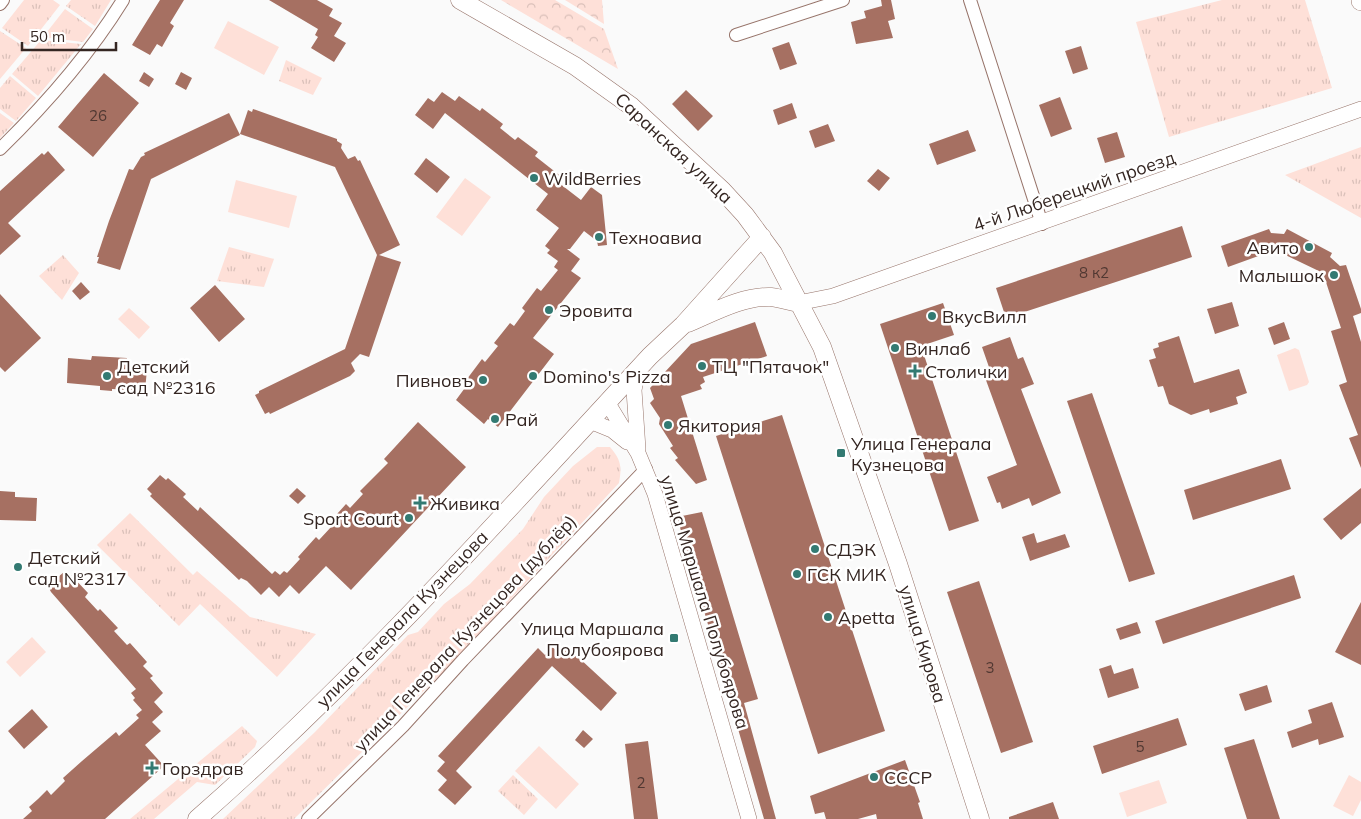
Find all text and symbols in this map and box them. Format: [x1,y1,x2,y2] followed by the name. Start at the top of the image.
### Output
[22,20,116,52] scale bar
[30,27,65,46] text: 50 m
[610,88,738,208] street label: Саранская улица
[89,106,107,125] house number: 26
[970,146,1178,236] street label: 4-й Люберецкий проезд
[544,167,642,190] place label: WildBerries
[528,172,540,184] marker: WildBerries
[609,226,702,249] place label: Техноавиа
[593,231,605,243] marker: Техноавиа
[1246,236,1299,259] place label: Авито
[1303,241,1315,253] marker: Авито
[1079,263,1109,282] house number: 8 к2
[1239,264,1324,287] place label: Малышок
[1328,269,1340,281] marker: Малышок
[559,299,633,322] place label: Эровита
[543,304,555,316] marker: Эровита
[942,305,1027,328] place label: ВкусВилл
[926,310,938,322] marker: ВкусВилл
[905,337,971,360] place label: Винлаб
[889,342,901,354] marker: Винлаб
[117,355,215,399] place label: Детский сад №2316
[712,355,829,378] place label: ТЦ "Пятачок"
[696,360,708,372] marker: ТЦ "Пятачок"
[925,360,1008,383] place label: Столички
[543,365,671,388] place label: Domino's Pizza
[909,365,921,377] marker: Столички
[396,369,473,392] place label: Пивновъ
[101,370,113,382] marker: Детский сад №2316
[527,370,539,382] marker: Domino's Pizza
[477,374,489,386] marker: Пивновъ
[505,408,538,431] place label: Рай
[489,413,501,425] marker: Рай
[678,414,761,437] place label: Якитория
[662,419,674,431] marker: Якитория
[850,432,992,476] place label: Улица Генерала Кузнецова
[835,447,847,459] marker: Улица Генерала Кузнецова
[655,472,755,732] street label: улица Маршала Полубоярова
[430,492,500,515] place label: Живика
[414,497,426,509] marker: Живика
[303,507,399,530] place label: Sport Court
[349,510,581,756] street label: улица Генерала Кузнецова (дублёр)
[403,512,415,524] marker: Sport Court
[311,526,493,712] street label: улица Генерала Кузнецова
[825,538,876,561] place label: СДЭК
[809,543,821,555] marker: СДЭК
[28,546,126,590] place label: Детский сад №2317
[12,561,24,573] marker: Детский сад №2317
[807,563,887,586] place label: ГСК МИК
[791,568,803,580] marker: ГСК МИК
[894,582,952,706] street label: улица Кирова
[838,606,895,629] place label: Apetta
[822,611,834,623] marker: Apetta
[520,617,664,661] place label: Улица Маршала Полубоярова
[668,632,680,644] marker: Улица Маршала Полубоярова
[985,658,995,677] house number: 3
[1135,737,1145,756] house number: 5
[162,757,244,780] place label: Горздрав
[146,762,158,774] marker: Горздрав
[884,766,932,789] place label: СССР
[868,771,880,783] marker: СССР
[636,773,646,792] house number: 2

